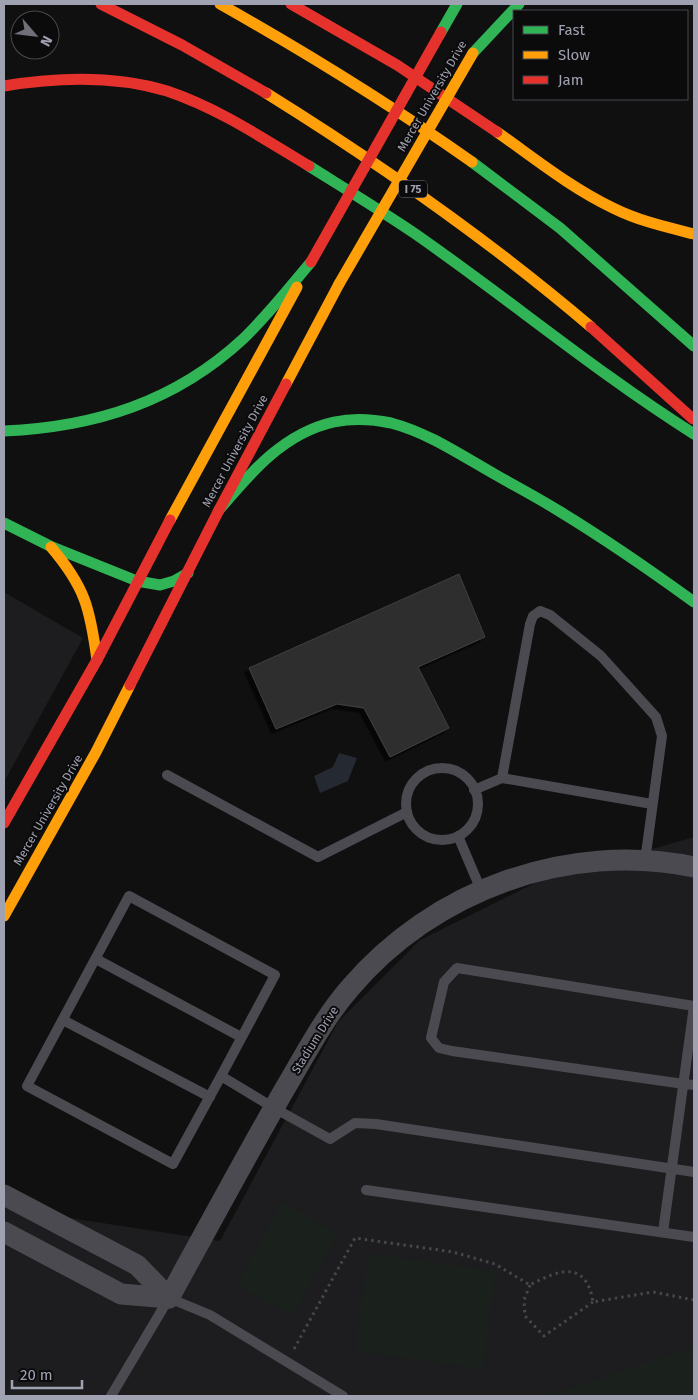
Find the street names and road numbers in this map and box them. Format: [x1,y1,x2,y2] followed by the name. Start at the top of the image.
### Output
[395,38,469,154] street label: Mercer University Drive
[399,180,427,198] road number: I 75
[199,392,271,510] street label: Mercer University Drive
[11,752,85,868] street label: Mercer University Drive
[289,1004,341,1076] street label: Stadium Drive

